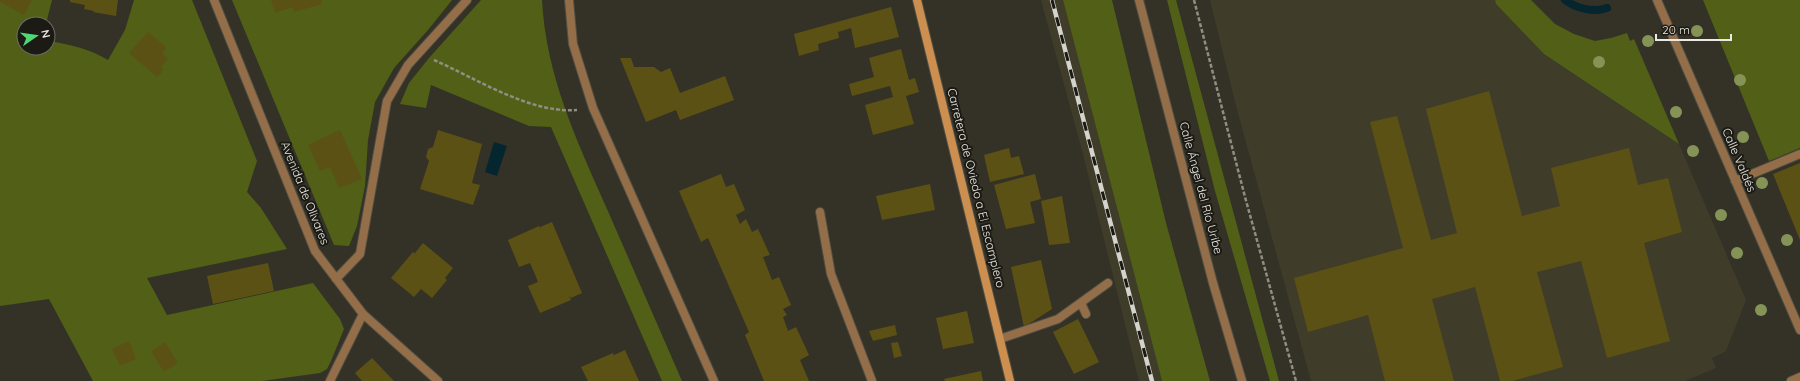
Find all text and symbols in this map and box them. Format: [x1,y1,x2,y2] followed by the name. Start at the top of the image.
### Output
[16,16,56,56] north arrow
[1656,16,1731,42] scale bar
[1662,22,1690,37] text: 20 m
[38,28,53,39] text: N
[944,86,1009,289] street label: Carretera de Oviedo a El Escamplero
[1177,120,1226,256] street label: Calle Ángel del Río Uribe
[1719,126,1760,194] street label: Calle Valdés
[278,139,333,247] street label: Avenida de Olivares

